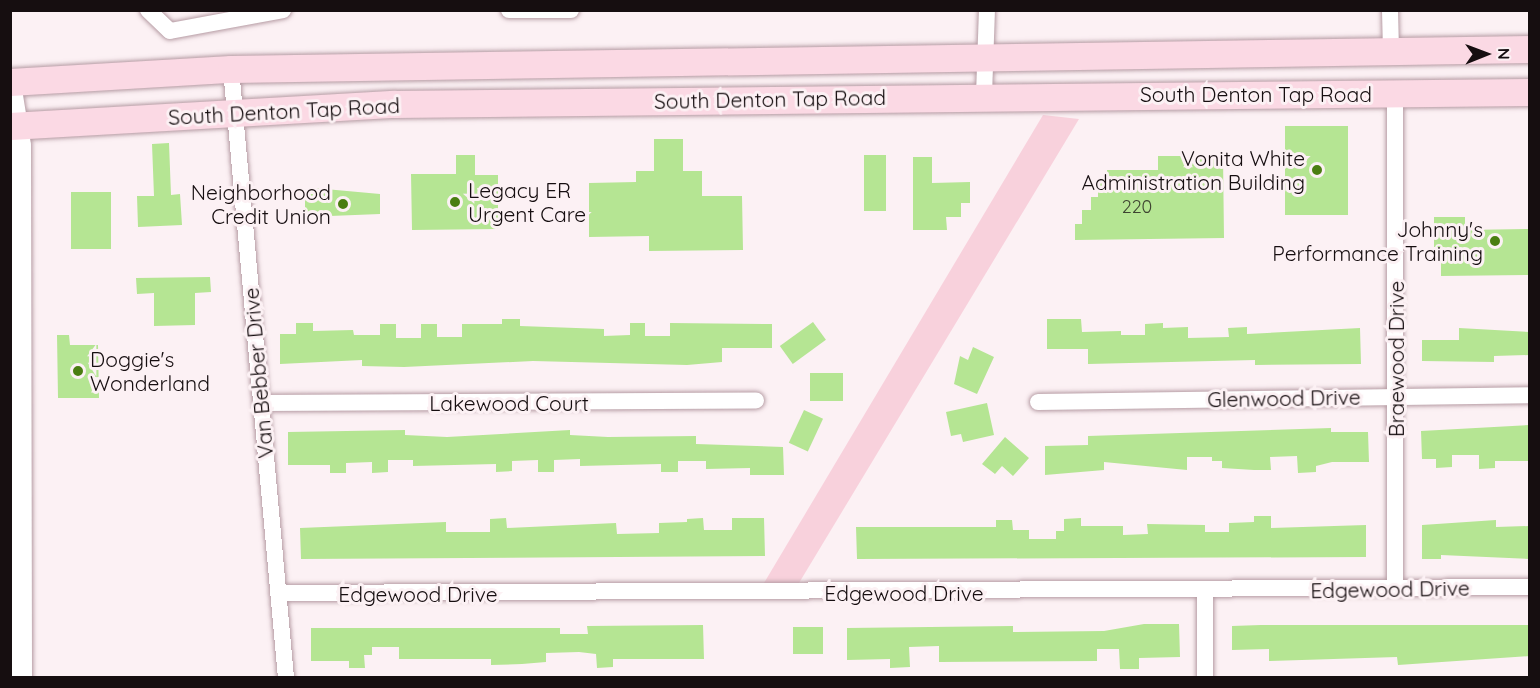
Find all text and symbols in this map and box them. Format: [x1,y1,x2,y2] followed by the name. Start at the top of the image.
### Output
[1456,24,1516,84] north arrow
[1494,48,1514,60] text: N
[1140,81,1372,107] street label: South Denton Tap Road
[654,84,886,114] street label: South Denton Tap Road
[168,92,400,130] street label: South Denton Tap Road
[1082,145,1305,195] place label: Vonita White Administration Building
[1310,163,1324,177] marker: Vonita White Administration Building
[468,177,586,227] place label: Legacy ER Urgent Care
[191,179,331,229] place label: Neighborhood Credit Union
[446,193,464,211] marker: Legacy ER Urgent Care
[1122,196,1152,218] house number: 220
[336,197,350,211] marker: Neighborhood Credit Union
[1272,216,1483,266] place label: Johnny's Performance Training
[1488,234,1502,248] marker: Johnny's Performance Training
[1383,281,1409,437] street label: Braewood Drive
[238,286,278,460] street label: Van Bebber Drive
[90,346,210,396] place label: Doggie's Wonderland
[71,364,85,378] marker: Doggie's Wonderland
[1207,384,1361,412] street label: Glenwood Drive
[429,390,589,416] street label: Lakewood Court
[1310,575,1470,603] street label: Edgewood Drive
[824,580,984,606] street label: Edgewood Drive
[338,581,498,607] street label: Edgewood Drive

